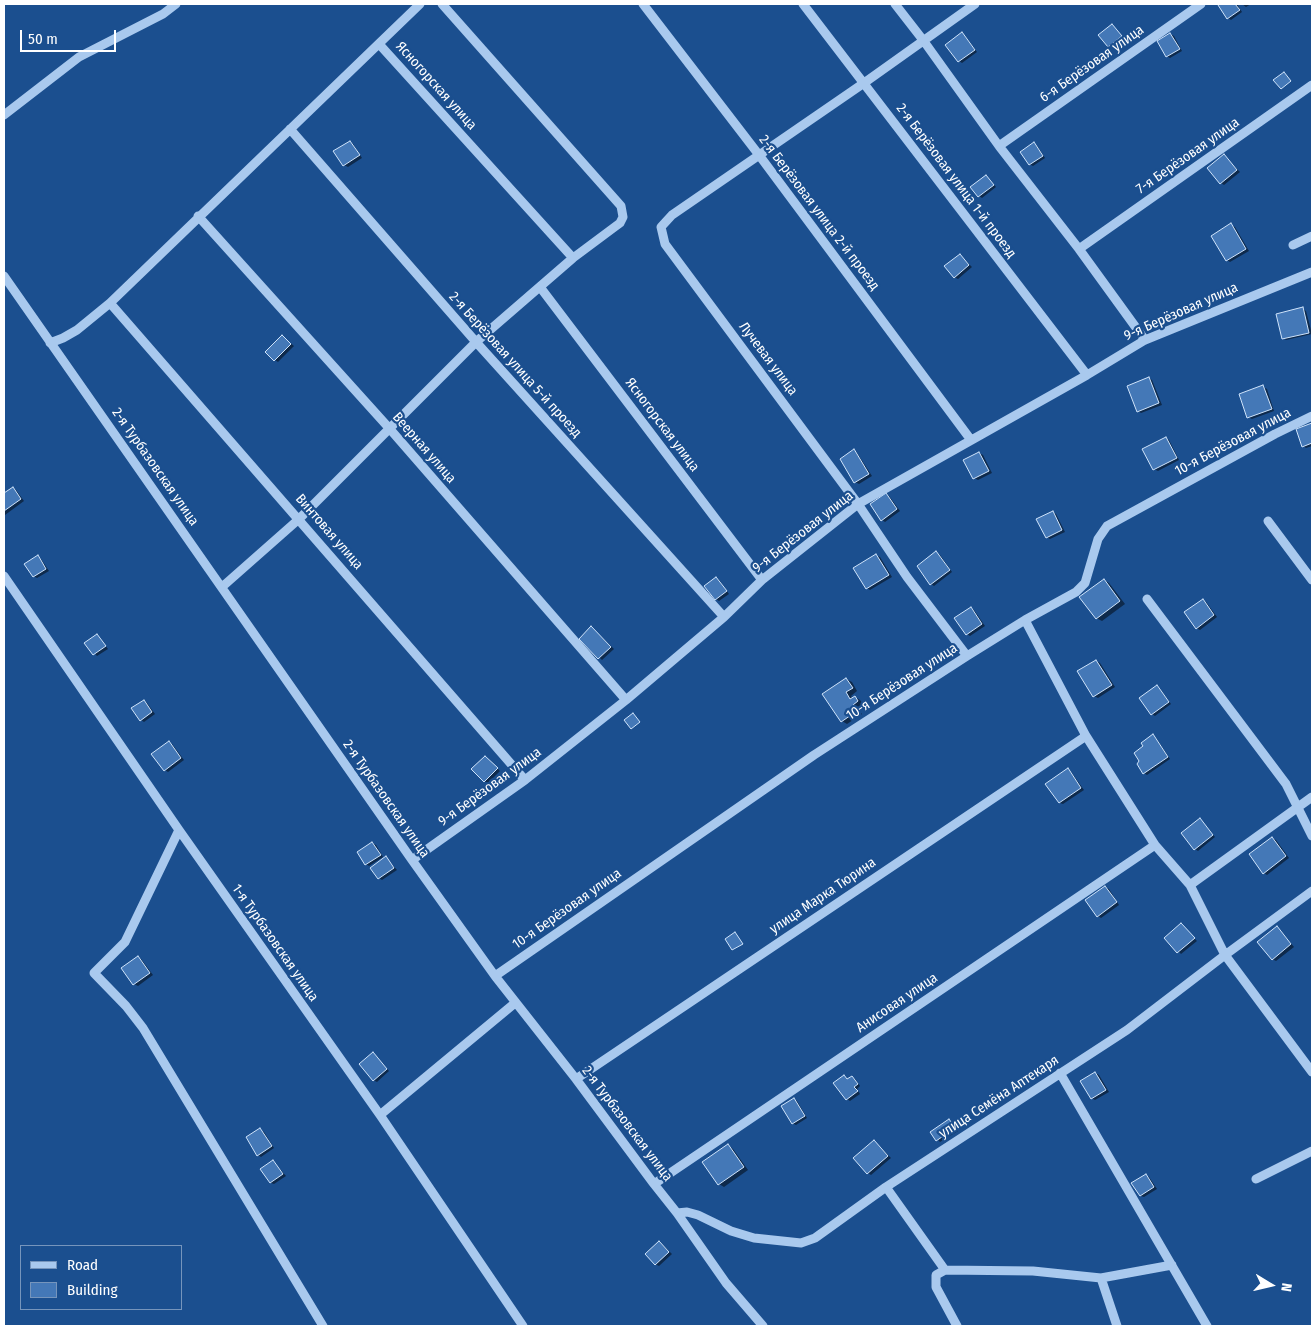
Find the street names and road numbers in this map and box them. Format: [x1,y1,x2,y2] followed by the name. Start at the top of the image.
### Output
[1037,22,1147,106] street label: 6-я Берёзовая улица
[392,38,480,134] street label: Ясногорская улица
[892,100,1020,262] street label: 2-я Берёзовая улица 1-й проезд
[1133,114,1243,198] street label: 7-я Берёзовая улица
[755,132,883,294] street label: 2-я Берёзовая улица 2-й проезд
[1121,279,1241,345] street label: 9-я Берёзовая улица
[445,289,585,441] street label: 2-я Берёзовая улица 5-й проезд
[735,319,801,399] street label: Лучевая улица
[621,375,703,475] street label: Ясногорская улица
[1172,404,1294,480] street label: 10-я Берёзовая улица
[108,405,202,529] street label: 2-я Турбазовская улица
[389,409,459,487] street label: Веерная улица
[749,488,857,576] street label: 9-я Берёзовая улица
[292,491,366,573] street label: Винтовая улица
[843,640,961,724] street label: 10-я Берёзовая улица
[339,737,433,861] street label: 2-я Турбазовская улица
[435,744,545,830] street label: 9-я Берёзовая улица
[767,854,879,938] street label: улица Марка Тюрина
[509,865,625,953] street label: 10-я Берёзовая улица
[228,881,322,1005] street label: 1-я Турбазовская улица
[853,970,941,1036] street label: Анисовая улица
[936,1052,1062,1142] street label: улица Семёна Аптекаря
[578,1063,676,1185] street label: 2-я Турбазовская улица

